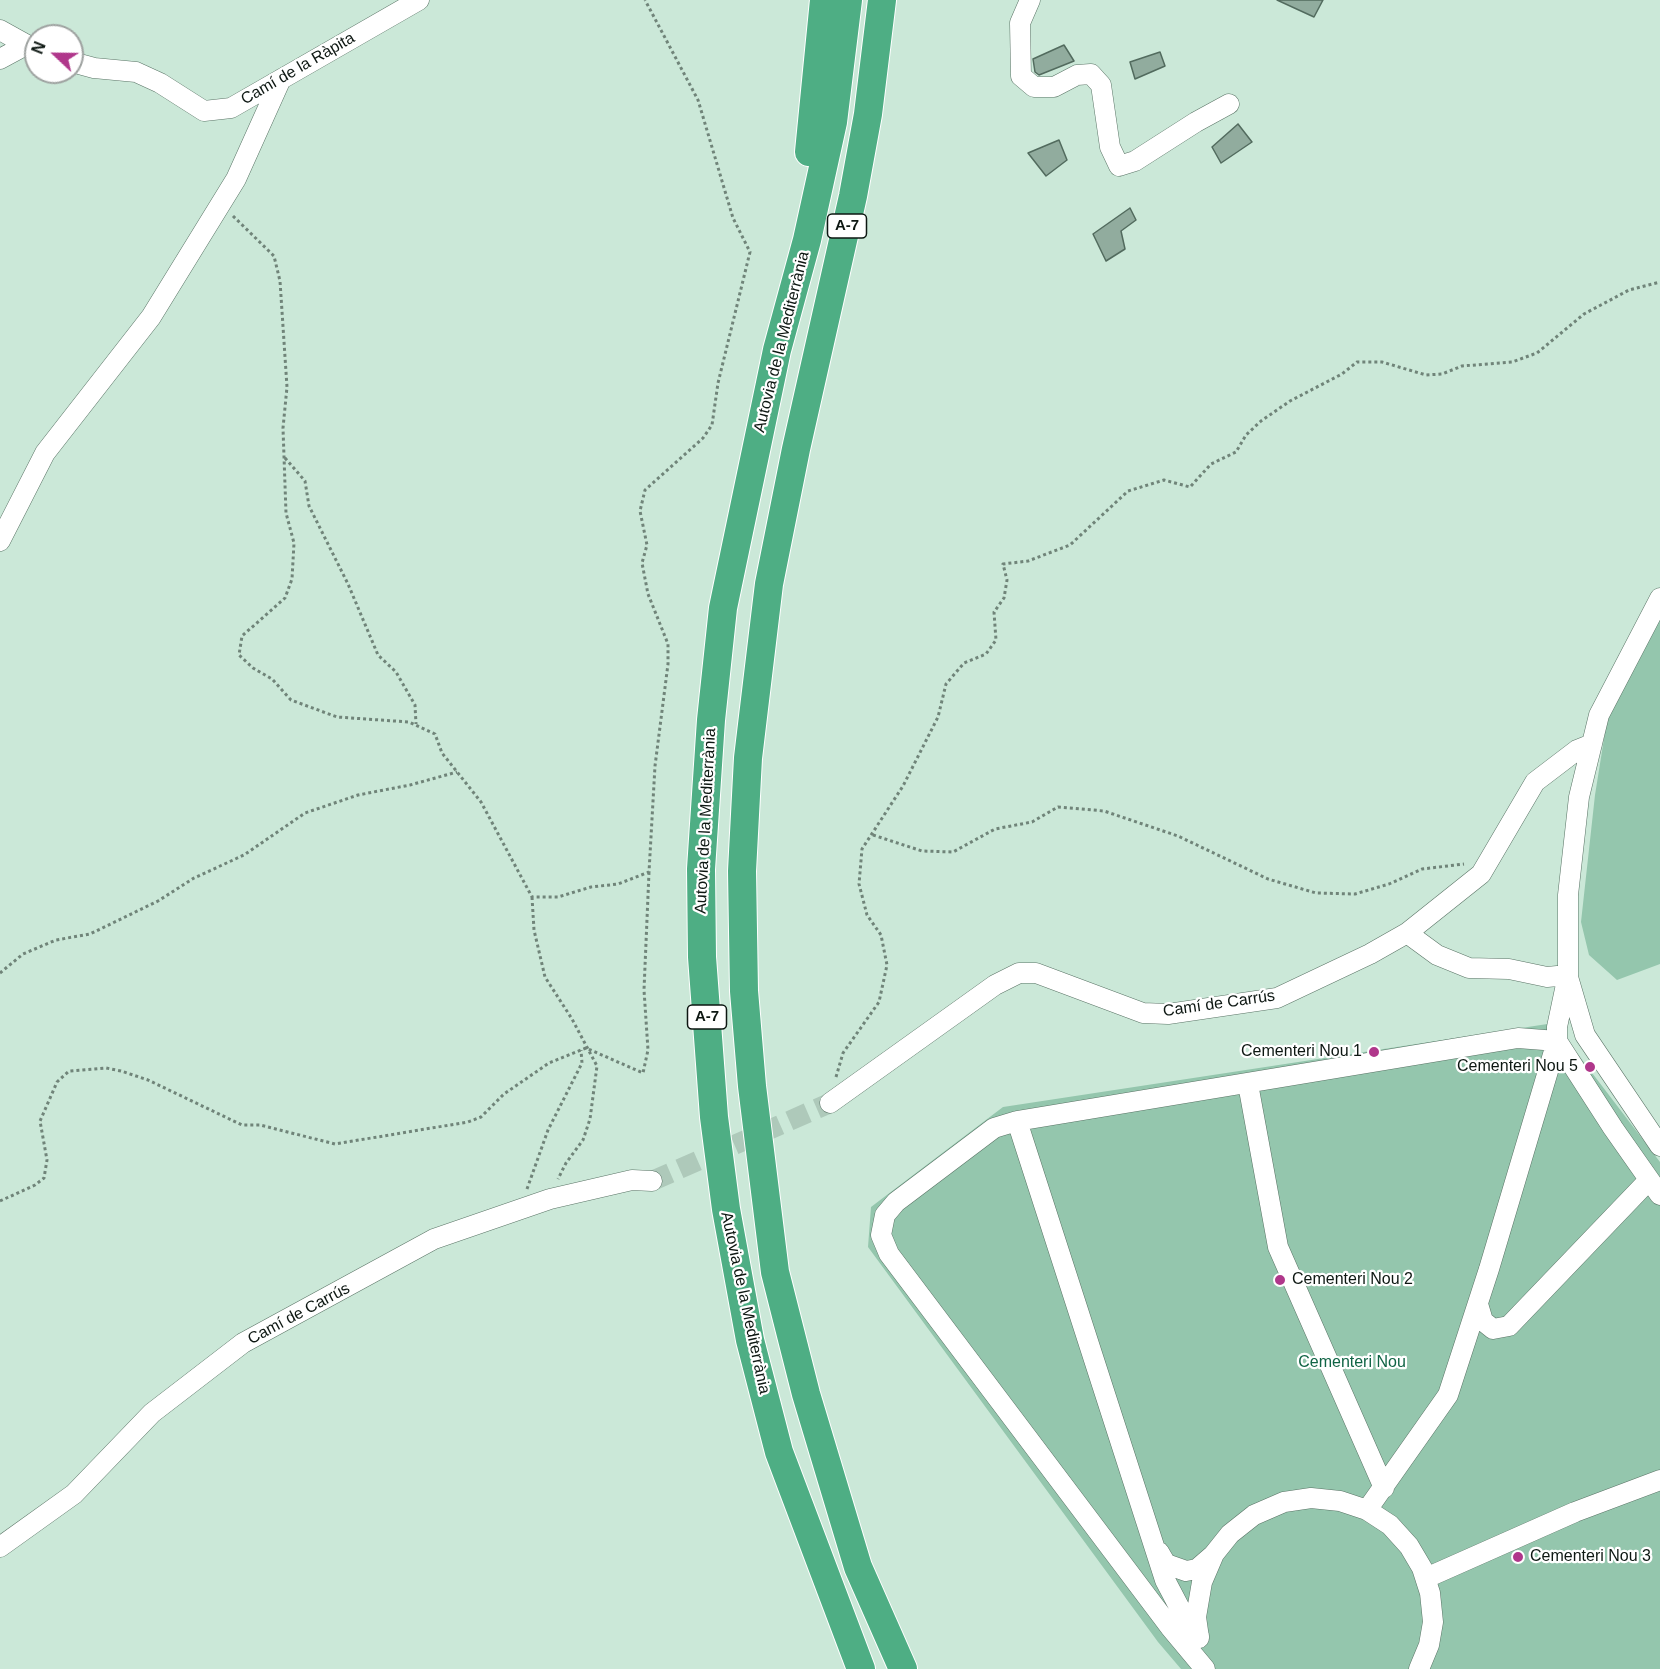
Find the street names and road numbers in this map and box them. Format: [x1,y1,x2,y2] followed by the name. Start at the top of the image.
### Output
[238,29,358,109] street label: Camí de la Ràpita
[828,214,866,238] road number: A-7
[750,249,814,435] street label: Autovia de la Mediterrània
[692,728,720,914] street label: Autovia de la Mediterrània
[1162,987,1276,1021] street label: Camí de Carrús
[688,1005,726,1029] road number: A-7
[716,1210,774,1396] street label: Autovia de la Mediterrània
[245,1279,353,1349] street label: Camí de Carrús

